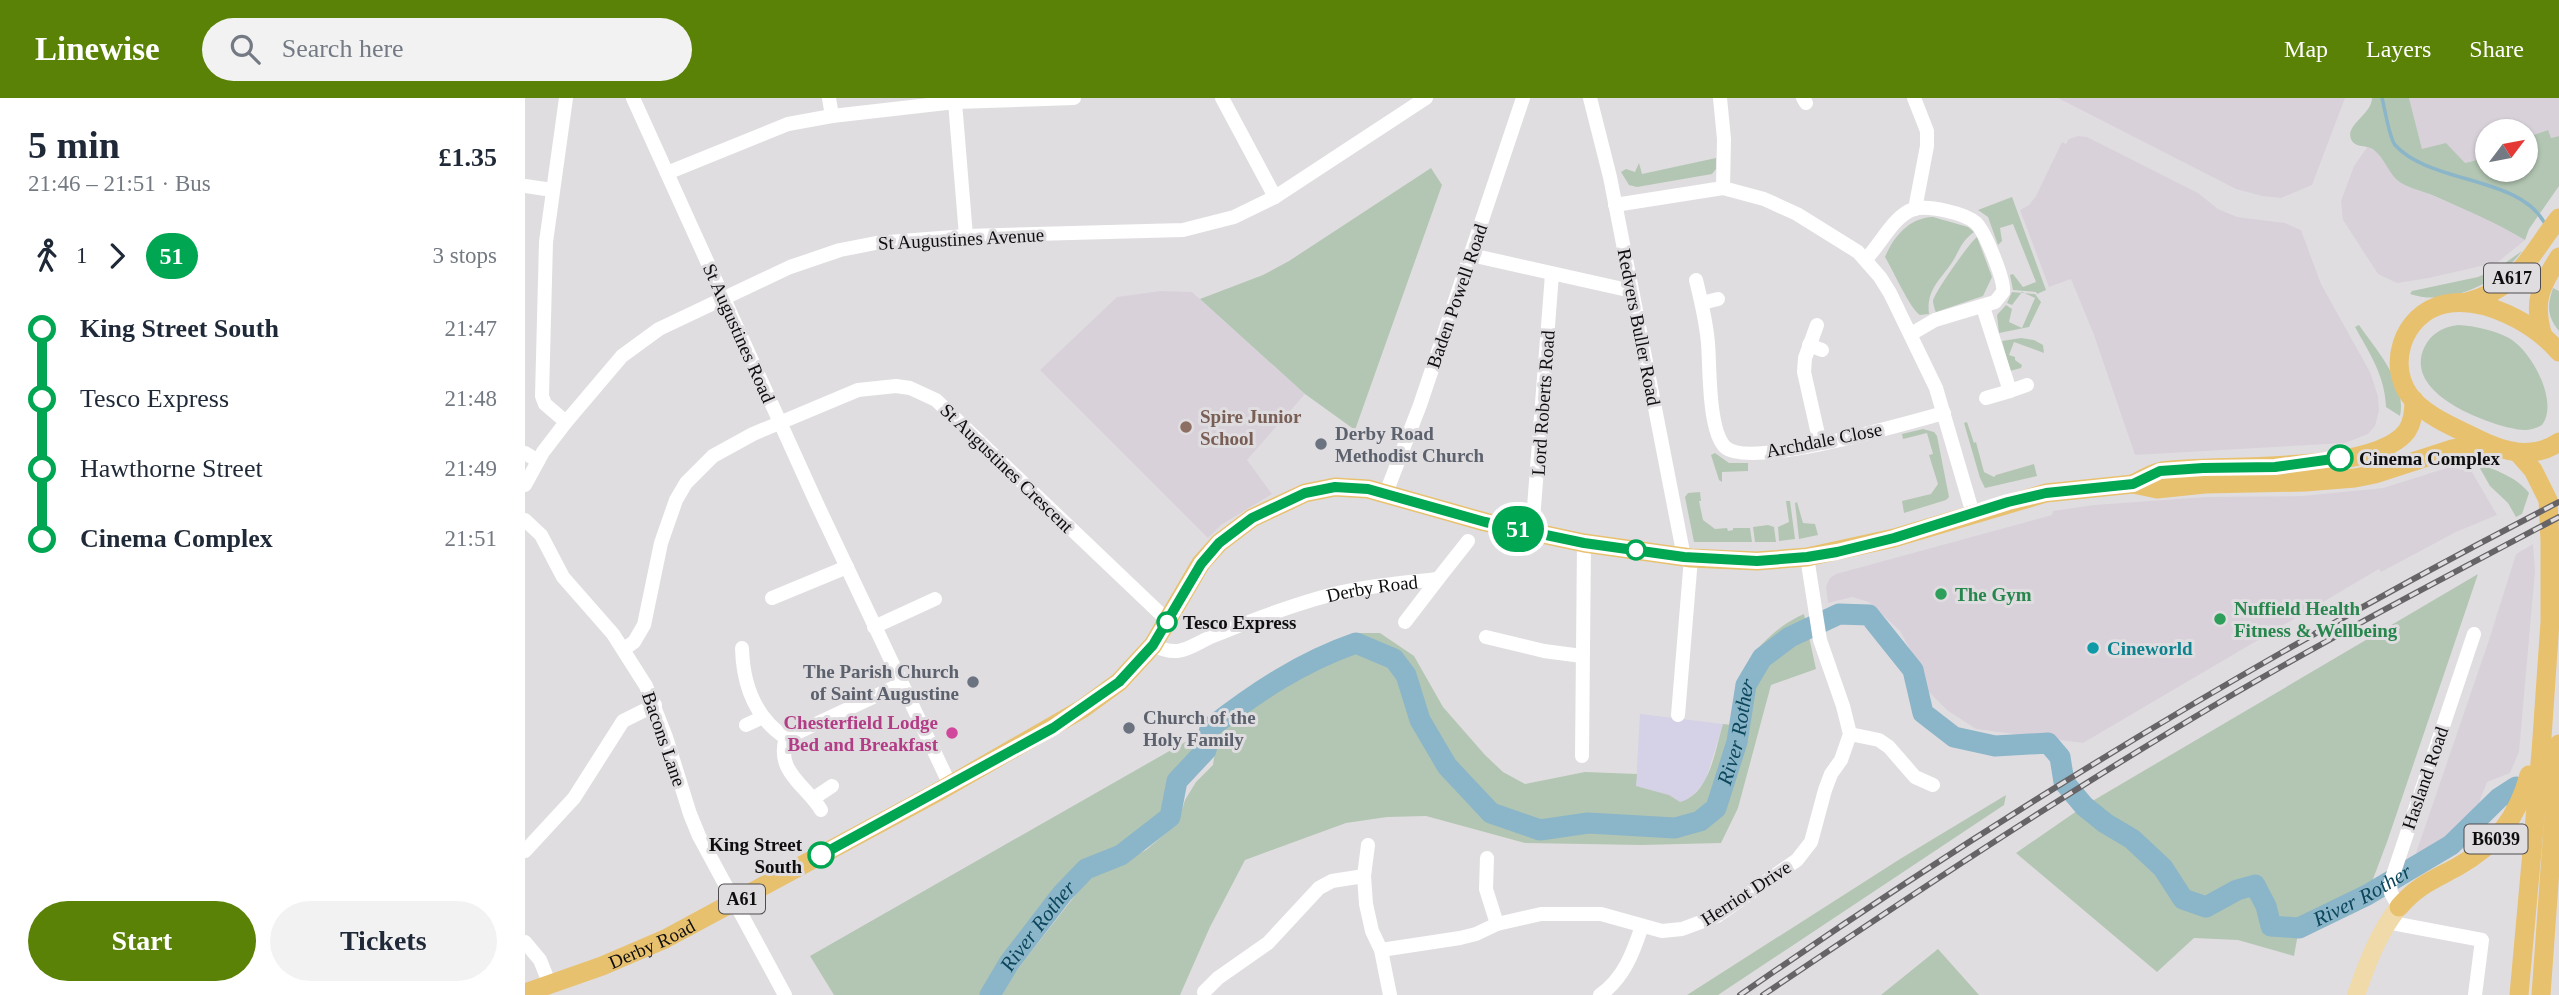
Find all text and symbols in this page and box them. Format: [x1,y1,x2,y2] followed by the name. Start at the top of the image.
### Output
[202,18,692,81] search box
[226,30,264,68] icon: search
[35,31,160,67] text: Linewise
[282,34,404,63] text: Search here
[2284,36,2328,62] text: Map
[2366,36,2431,62] text: Layers
[2469,36,2524,62] text: Share
[2475,119,2537,182] north arrow
[2475,119,2538,182] map controls
[28,124,120,166] text: 5 min
[439,143,497,172] text: £1.35
[28,171,211,196] text: 21:46 – 21:51 · Bus
[1423,221,1492,371] street label: Baden Powell Road
[877,224,1045,254] street label: St Augustines Avenue
[28,237,66,275] icon: walk
[98,237,136,275] icon: forward
[76,243,88,268] text: 1
[160,243,184,269] text: 51
[432,243,497,268] text: 3 stops
[1613,247,1665,408] street label: Redvers Buller Road
[699,260,779,406] street label: St Augustines Road
[2484,264,2540,293] road number: A617
[80,314,279,343] text: King Street South
[445,316,497,341] text: 21:47
[1527,329,1559,476] street label: Lord Roberts Road
[80,384,229,413] text: Tesco Express
[445,386,497,411] text: 21:48
[936,399,1078,537] street label: St Augustines Crescent
[1200,406,1302,449] place label: Spire Junior School
[1764,418,1884,462] street label: Archdale Close
[1178,419,1194,435] marker: Spire Junior School
[1335,423,1484,466] place label: Derby Road Methodist Church
[1313,436,1329,452] marker: Derby Road Methodist Church
[2327,445,2353,471] marker: Cinema Complex
[2359,448,2500,469] place label: Cinema Complex
[80,454,263,483] text: Hawthorne Street
[445,456,497,481] text: 21:49
[1487,506,1549,552] line badge: 51
[1506,516,1530,542] text: 51
[80,524,273,553] text: Cinema Complex
[445,526,497,551] text: 21:51
[1626,540,1646,560] unlabelled marker
[1324,571,1419,606] street label: Derby Road
[1955,584,2032,605] place label: The Gym
[1933,586,1949,602] marker: The Gym
[2234,598,2398,641] place label: Nuffield Health Fitness & Wellbeing
[2212,611,2228,627] marker: Nuffield Health Fitness & Wellbeing
[1157,612,1177,632] marker: Tesco Express
[1183,612,1297,633] place label: Tesco Express
[2107,638,2193,659] place label: Cineworld
[2085,640,2101,656] marker: Cineworld
[803,661,959,704] place label: The Parish Church of Saint Augustine
[1712,673,1760,789] water label: River Rother
[965,674,981,690] marker: The Parish Church of Saint Augustine
[638,689,690,789] street label: Bacons Lane
[1143,707,1256,750] place label: Church of the Holy Family
[783,712,939,755] place label: Chesterfield Lodge Bed and Breakfast
[1121,720,1137,736] marker: Church of the Holy Family
[2398,723,2453,832] street label: Hasland Road
[944,725,960,741] marker: Chesterfield Lodge Bed and Breakfast
[2465,824,2527,854] road number: B6039
[709,834,803,877] place label: King Street South
[808,842,834,868] marker: King Street South
[1697,856,1795,930] street label: Herriot Drive
[2308,859,2416,932] water label: River Rother
[994,875,1081,976] water label: River Rother
[719,884,765,914] road number: A61
[28,901,256,981] button: Start
[270,901,497,981] button: Tickets
[605,914,699,972] street label: Derby Road

